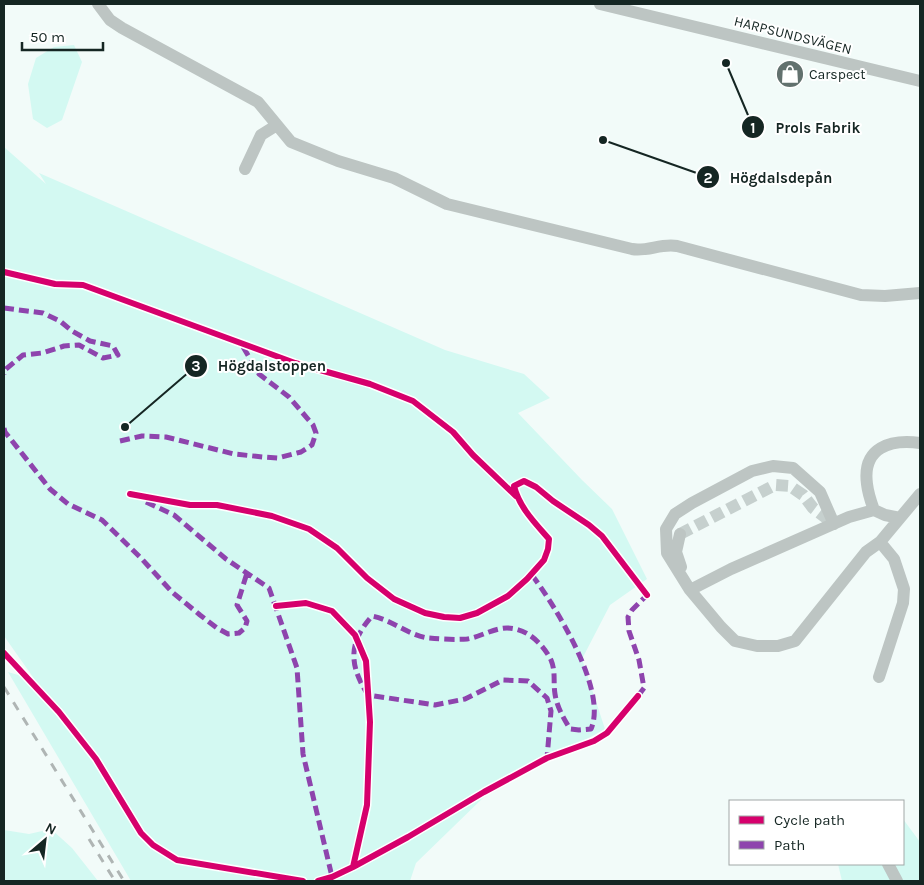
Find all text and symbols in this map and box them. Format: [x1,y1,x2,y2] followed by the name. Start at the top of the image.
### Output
[732,13,853,58] street label: HARPSUNDSVÄGEN
[22,20,104,52] scale bar
[30,28,65,46] text: 50 m
[775,59,805,89] shop icon: Carspect
[809,66,866,83] place label: Carspect
[740,112,870,142] callout: Prols Fabrik
[750,119,756,137] text: 1
[776,119,861,137] text: Prols Fabrik
[695,162,843,192] callout: Högdalsdepån
[703,169,713,187] text: 2
[730,169,832,187] text: Högdalsdepån
[183,351,336,381] callout: Högdalstoppen
[191,357,201,375] text: 3
[218,357,326,375] text: Högdalstoppen
[729,800,904,865] legend
[774,811,845,829] text: Cycle path
[20,815,70,865] north arrow
[42,819,59,839] text: N
[774,836,805,854] text: Path

